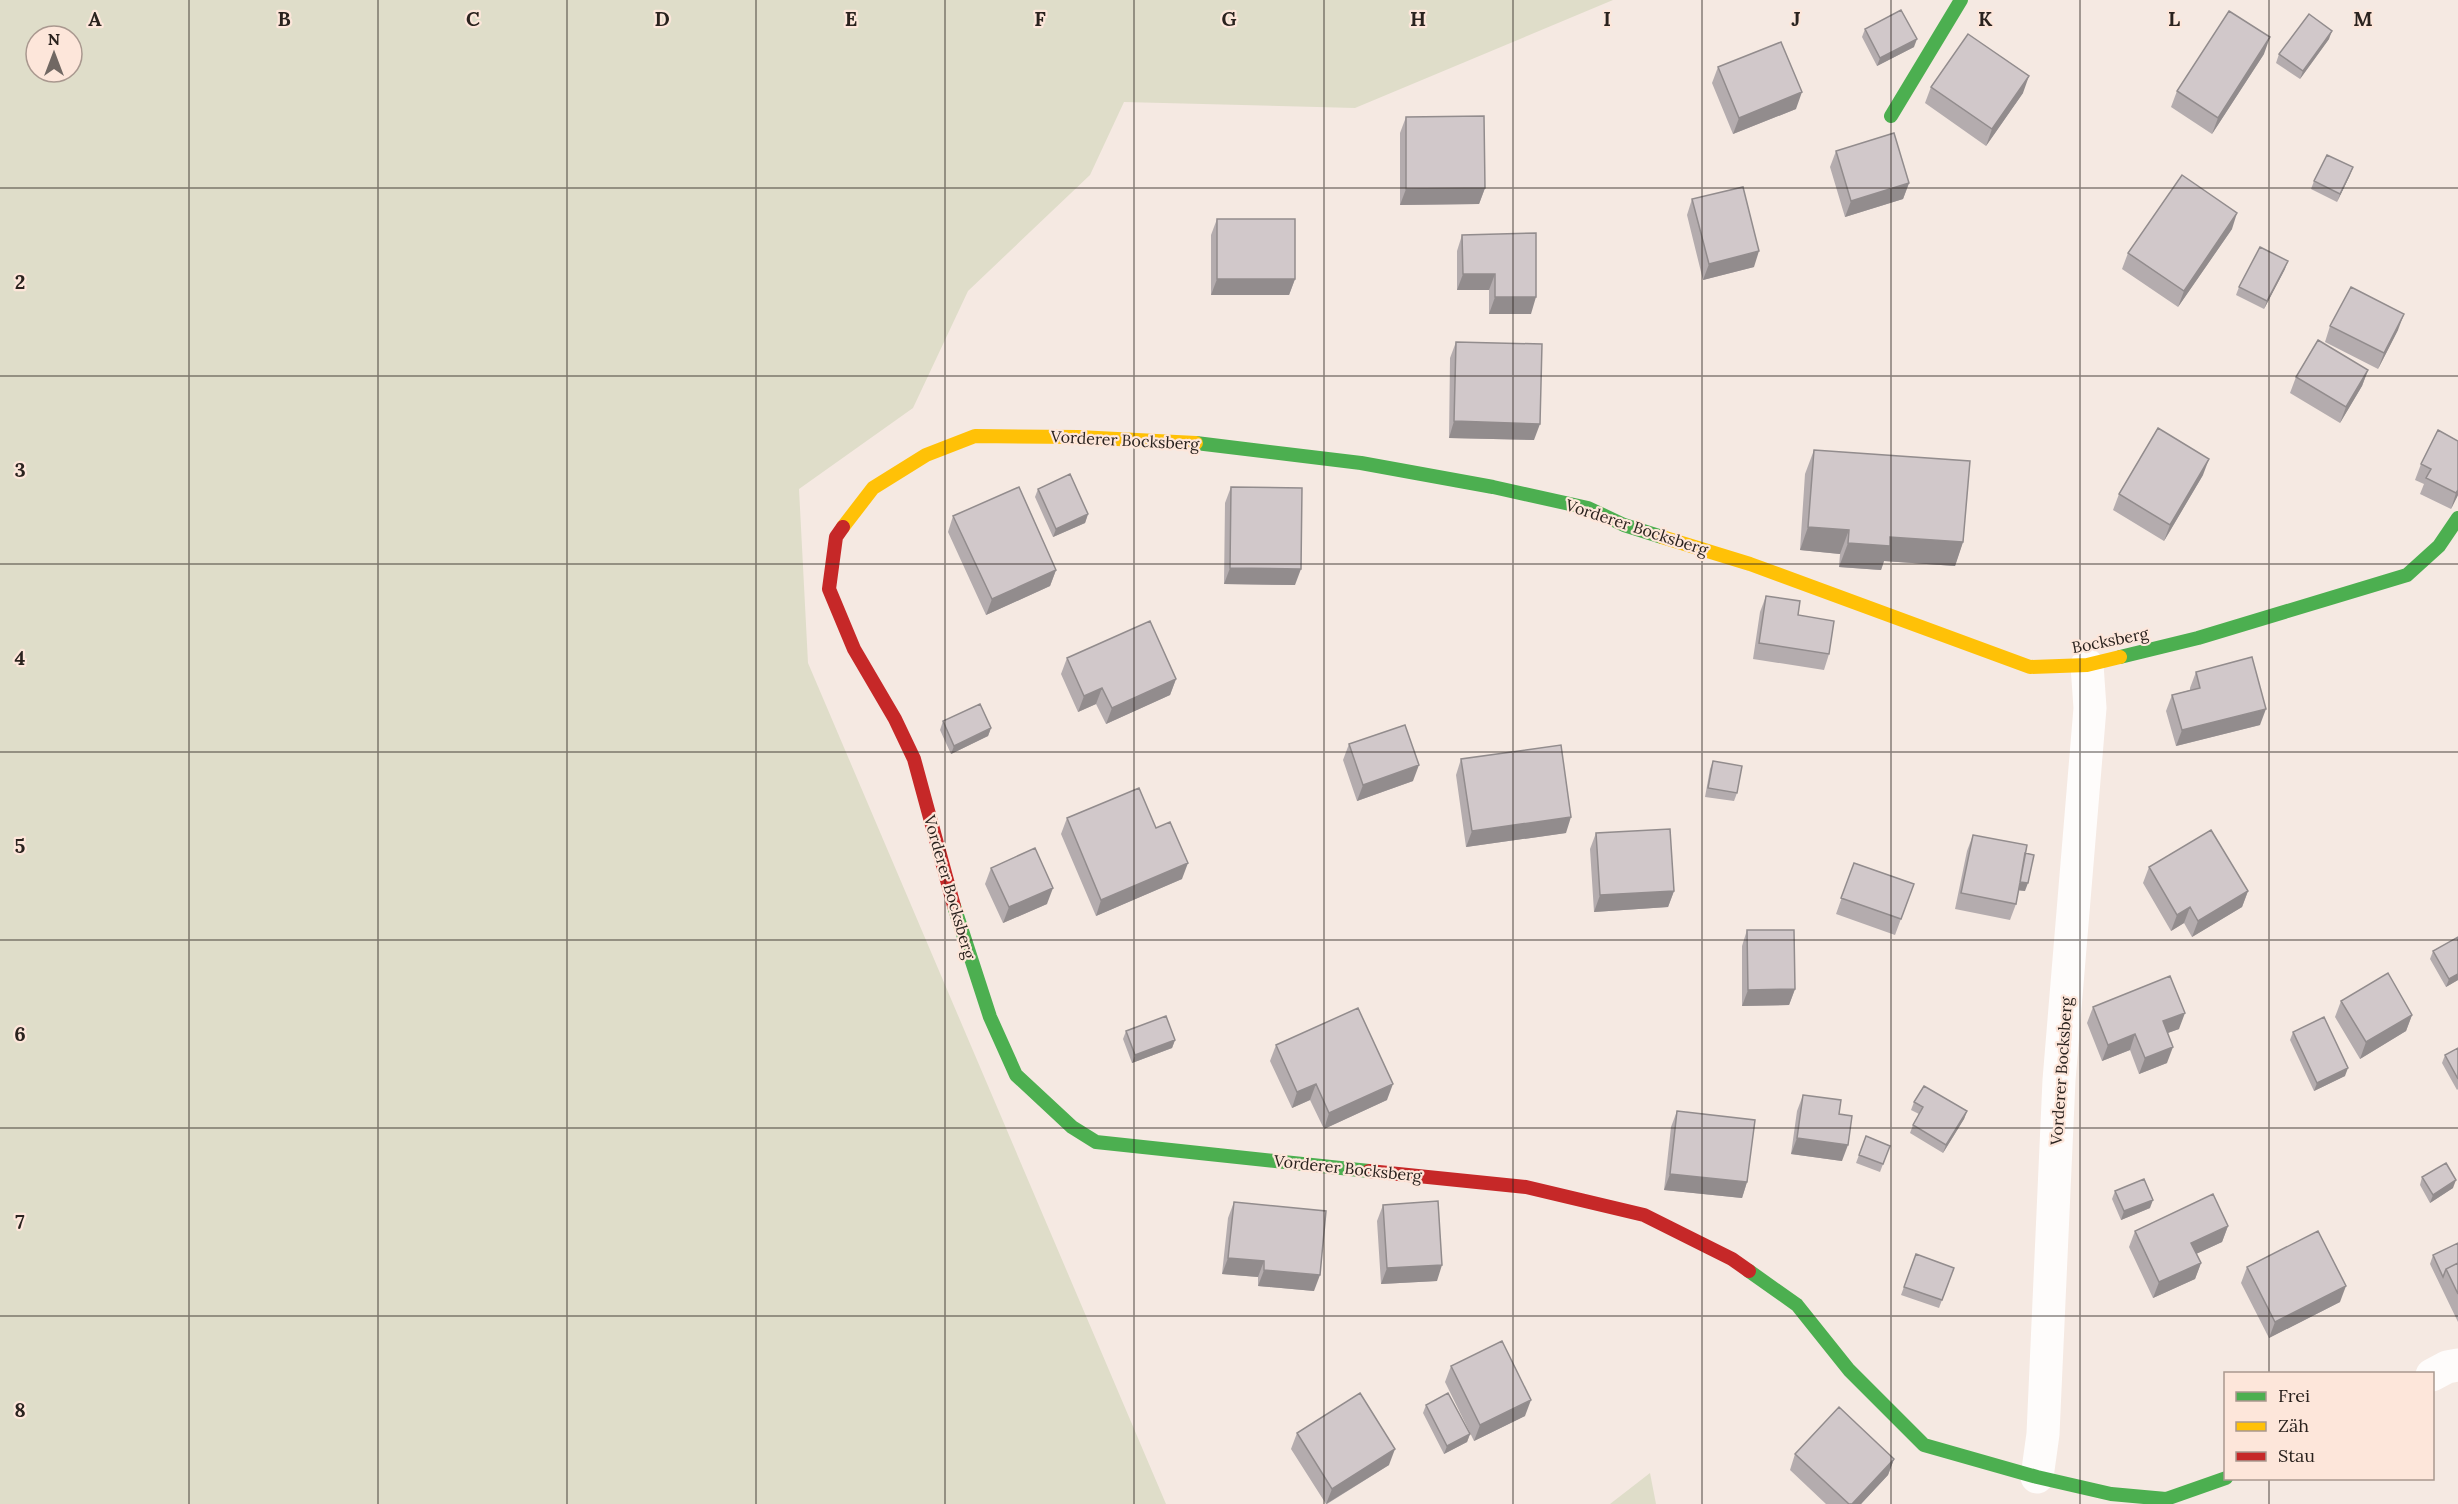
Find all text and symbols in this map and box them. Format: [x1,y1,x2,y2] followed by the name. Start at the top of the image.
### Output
[88,6,102,31] text: A
[277,6,291,31] text: B
[466,6,480,31] text: C
[654,6,670,31] text: D
[845,6,857,31] text: E
[1034,6,1046,31] text: F
[1221,6,1237,31] text: G
[1410,6,1426,31] text: H
[1603,6,1611,31] text: I
[1791,6,1801,31] text: J
[1978,6,1993,31] text: K
[2168,6,2180,31] text: L
[2353,6,2373,31] text: M
[24,24,84,84] north arrow
[48,29,60,49] text: N
[15,269,25,294] text: 2
[1049,426,1201,454] street label: Vorderer Bocksberg
[14,457,26,482] text: 3
[1562,494,1712,560] street label: Vorderer Bocksberg
[2070,623,2151,657] street label: Bocksberg
[15,645,26,670] text: 4
[920,812,980,962] street label: Vorderer Bocksberg
[15,833,26,858] text: 5
[2046,995,2076,1147] street label: Vorderer Bocksberg
[14,1021,26,1046] text: 6
[1272,1150,1424,1186] street label: Vorderer Bocksberg
[15,1209,25,1234] text: 7
[2224,1372,2434,1480] legend
[2278,1384,2310,1407] text: Frei
[14,1397,26,1422] text: 8
[2278,1414,2309,1437] text: Zäh
[2278,1444,2315,1467] text: Stau

